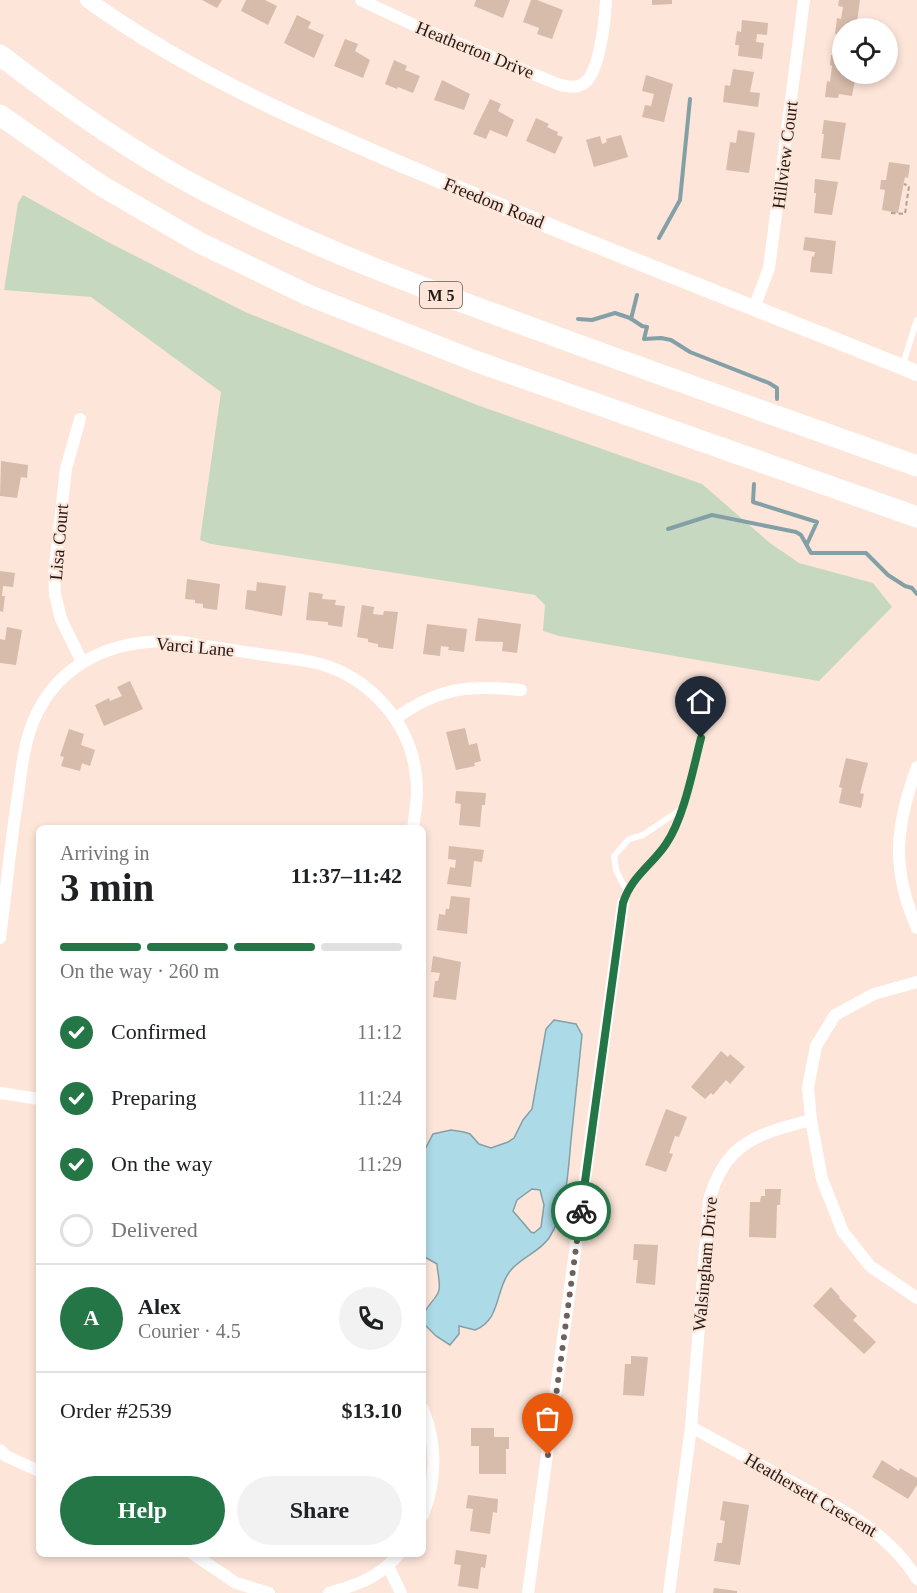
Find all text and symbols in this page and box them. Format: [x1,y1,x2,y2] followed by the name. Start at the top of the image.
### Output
[413,17,537,83] street label: Heatherton Drive
[832,18,898,84] map controls
[832,18,898,84] button: locate
[768,100,802,210] street label: Hillview Court
[441,174,547,232] street label: Freedom Road
[420,282,462,308] road number: M 5
[46,503,72,581] street label: Lisa Court
[155,634,235,660] street label: Varci Lane
[675,676,726,738] pin
[684,685,717,718] icon: home
[60,842,149,864] text: Arriving in
[291,863,402,888] text: 11:37–11:42
[60,866,154,909] text: 3 min
[60,960,219,982] text: On the way · 260 m
[60,1016,93,1049] icon: check
[111,1019,206,1044] text: Confirmed
[357,1021,402,1043] text: 11:12
[60,1082,93,1115] icon: check
[111,1085,197,1110] text: Preparing
[357,1087,402,1109] text: 11:24
[60,1148,93,1181] icon: check
[111,1151,212,1176] text: On the way
[357,1153,402,1175] text: 11:29
[551,1181,611,1241] courier
[565,1195,598,1228] icon: bike
[689,1196,721,1332] street label: Walsingham Drive
[111,1217,198,1242] text: Delivered
[339,1287,402,1350] button: phone
[138,1294,181,1319] text: Alex
[84,1305,99,1330] text: A
[138,1320,241,1342] text: Courier · 4.5
[522,1393,573,1455] pin
[60,1398,172,1423] text: Order #2539
[342,1398,402,1423] text: $13.10
[531,1402,564,1435] icon: bag
[741,1449,881,1541] street label: Heathersett Crescent
[60,1476,225,1545] button: Help
[237,1476,402,1545] button: Share

